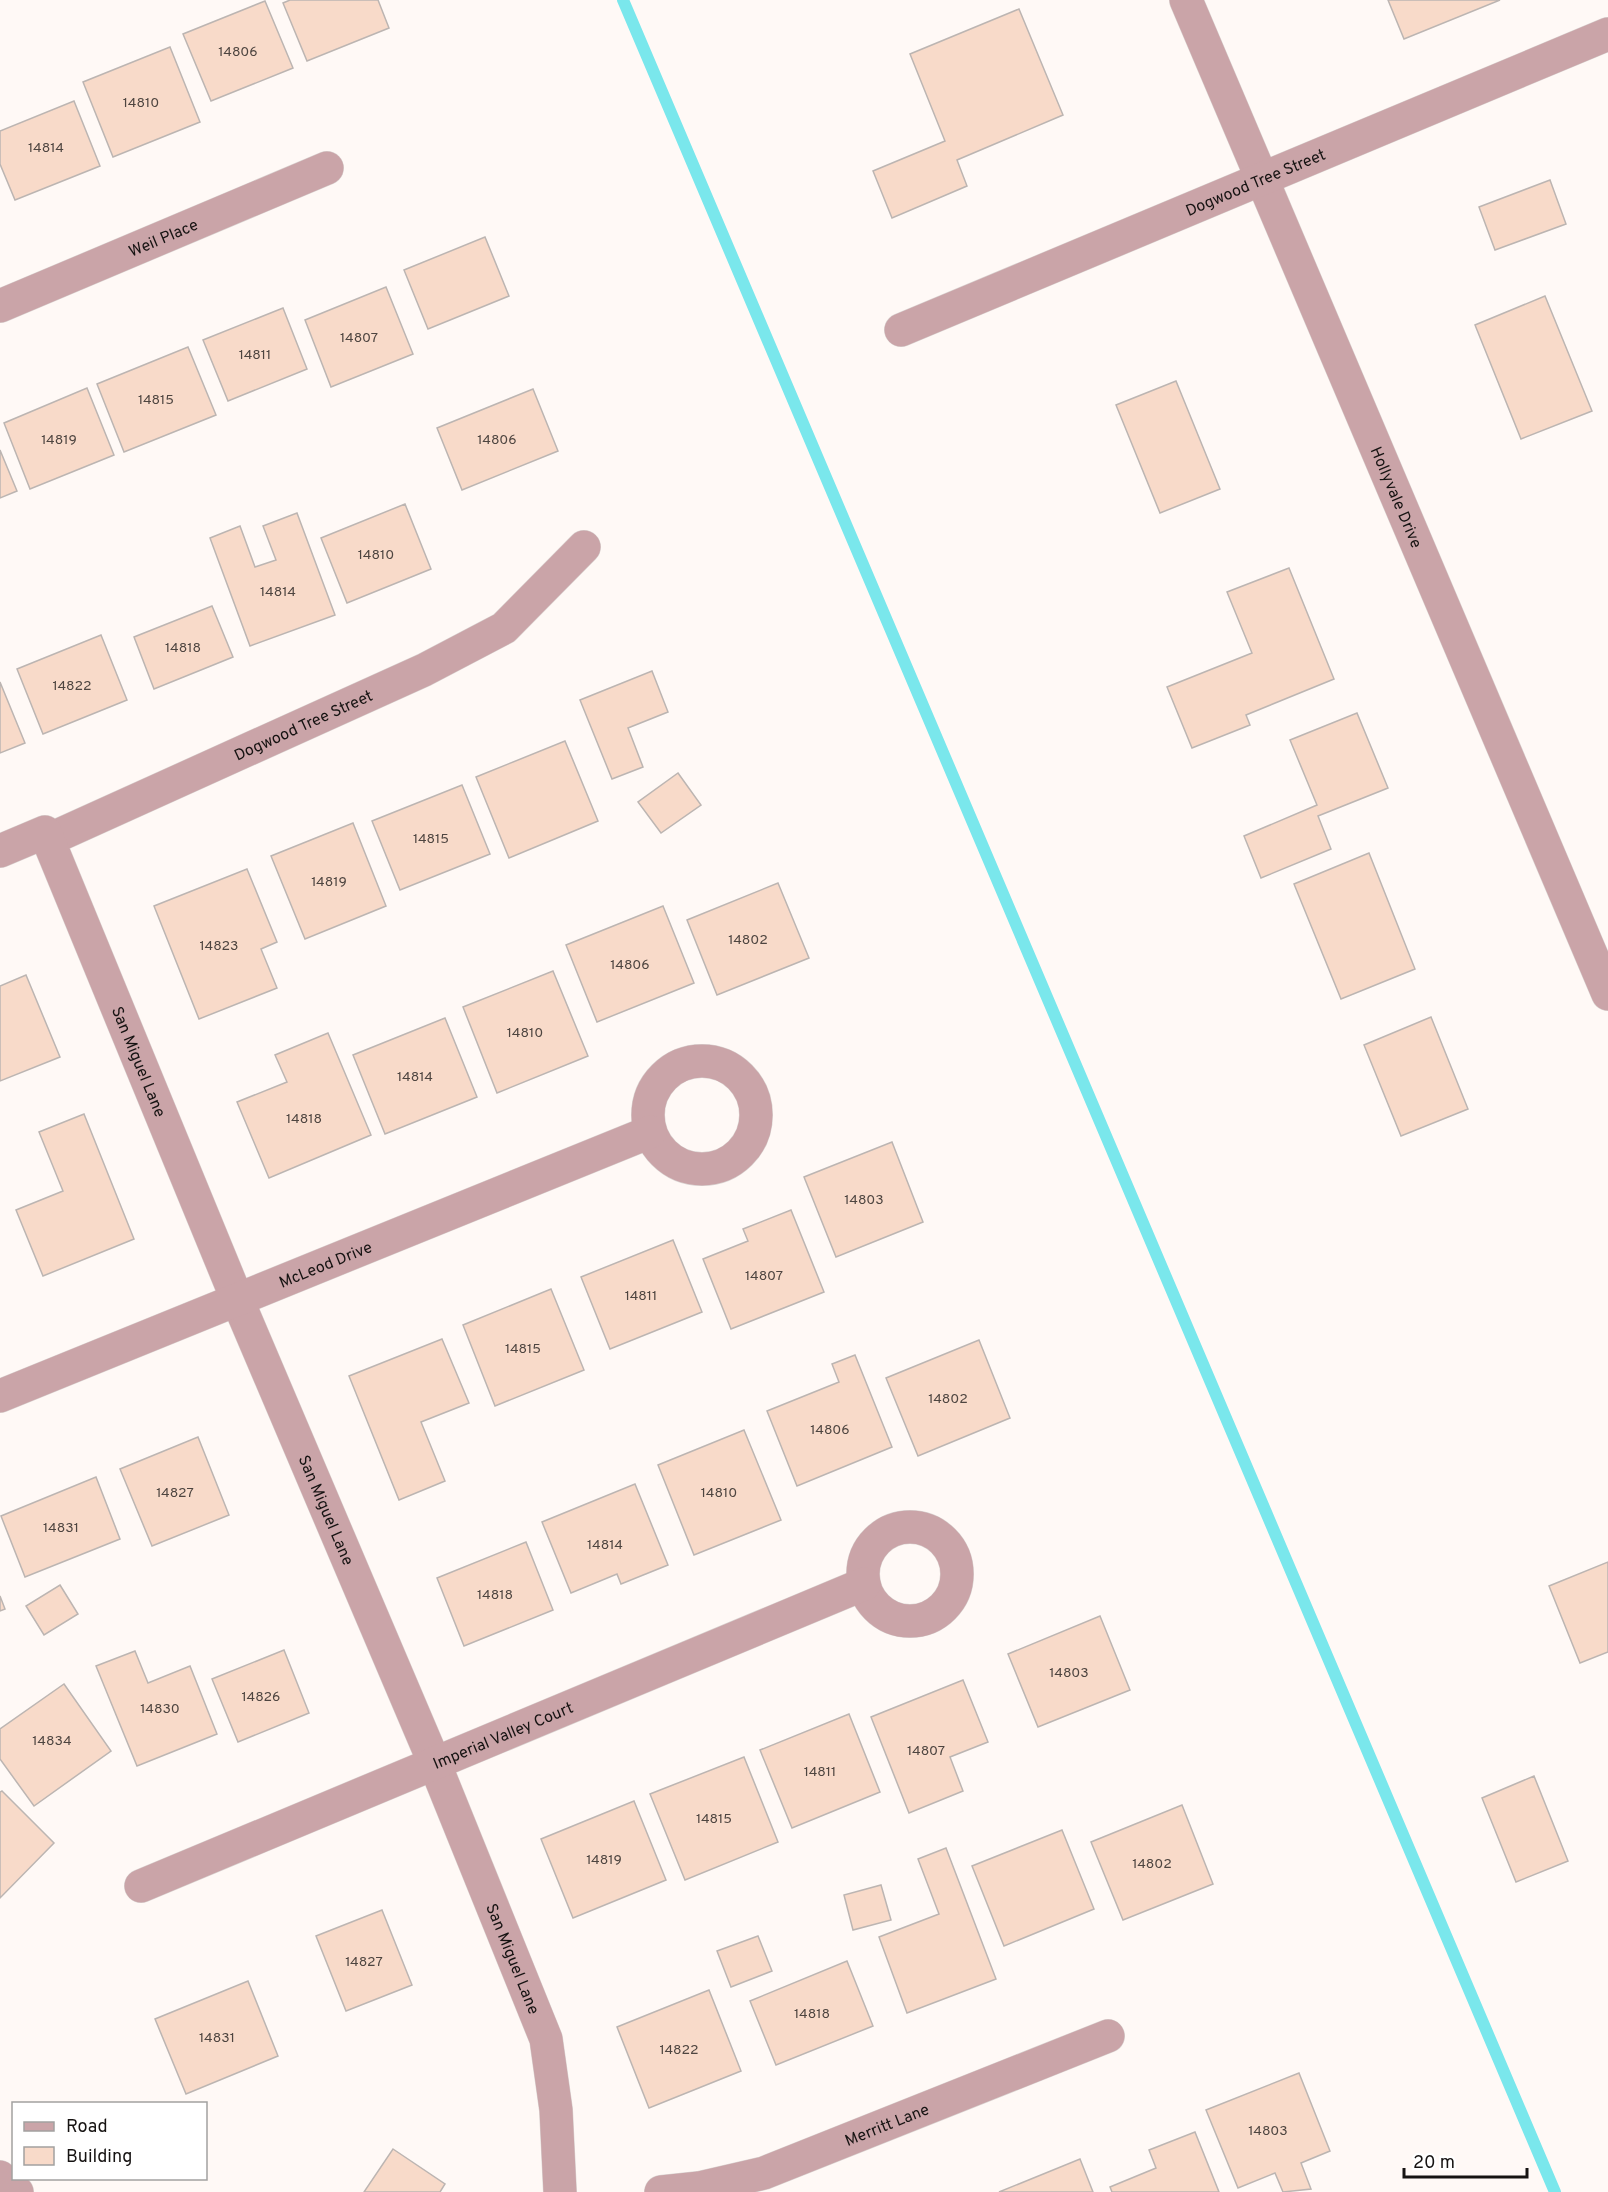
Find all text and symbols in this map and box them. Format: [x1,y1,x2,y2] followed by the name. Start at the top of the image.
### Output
[218,44,258,61] house number: 14806
[123,95,159,112] house number: 14810
[28,140,64,157] house number: 14814
[1183,145,1329,222] street label: Dogwood Tree Street
[126,216,202,263] street label: Weil Place
[340,330,378,347] house number: 14807
[239,347,271,364] house number: 14811
[138,392,174,409] house number: 14815
[41,432,77,449] house number: 14819
[477,432,517,449] house number: 14806
[1365,444,1426,552] street label: Hollyvale Drive
[358,547,394,564] house number: 14810
[260,584,296,601] house number: 14814
[165,640,201,657] house number: 14818
[52,678,92,695] house number: 14822
[232,686,376,766] street label: Dogwood Tree Street
[413,831,449,848] house number: 14815
[311,874,347,891] house number: 14819
[728,932,768,949] house number: 14802
[200,938,238,955] house number: 14823
[610,957,650,974] house number: 14806
[106,1004,169,1121] street label: San Miguel Lane
[507,1025,543,1042] house number: 14810
[397,1069,433,1086] house number: 14814
[286,1111,322,1128] house number: 14818
[844,1192,884,1209] house number: 14803
[276,1238,375,1294] street label: McLeod Drive
[745,1268,783,1285] house number: 14807
[625,1288,657,1305] house number: 14811
[505,1341,541,1358] house number: 14815
[928,1391,968,1408] house number: 14802
[810,1422,850,1439] house number: 14806
[293,1453,357,1569] street label: San Miguel Lane
[156,1485,194,1502] house number: 14827
[701,1485,737,1502] house number: 14810
[43,1520,79,1537] house number: 14831
[587,1537,623,1554] house number: 14814
[477,1587,513,1604] house number: 14818
[1049,1665,1089,1682] house number: 14803
[242,1689,280,1706] house number: 14826
[430,1699,577,1775] street label: Imperial Valley Court
[140,1701,180,1718] house number: 14830
[32,1733,72,1750] house number: 14834
[907,1743,945,1760] house number: 14807
[804,1764,836,1781] house number: 14811
[696,1811,732,1828] house number: 14815
[586,1852,622,1869] house number: 14819
[1132,1856,1172,1873] house number: 14802
[480,1901,543,2018] street label: San Miguel Lane
[345,1954,383,1971] house number: 14827
[794,2006,830,2023] house number: 14818
[199,2030,235,2047] house number: 14831
[659,2042,699,2059] house number: 14822
[842,2100,933,2152] street label: Merritt Lane
[12,2102,207,2180] legend
[66,2116,108,2139] text: Road
[1248,2123,1288,2140] house number: 14803
[1404,2141,1527,2179] scale bar
[66,2146,132,2169] text: Building
[1413,2152,1455,2175] text: 20 m

